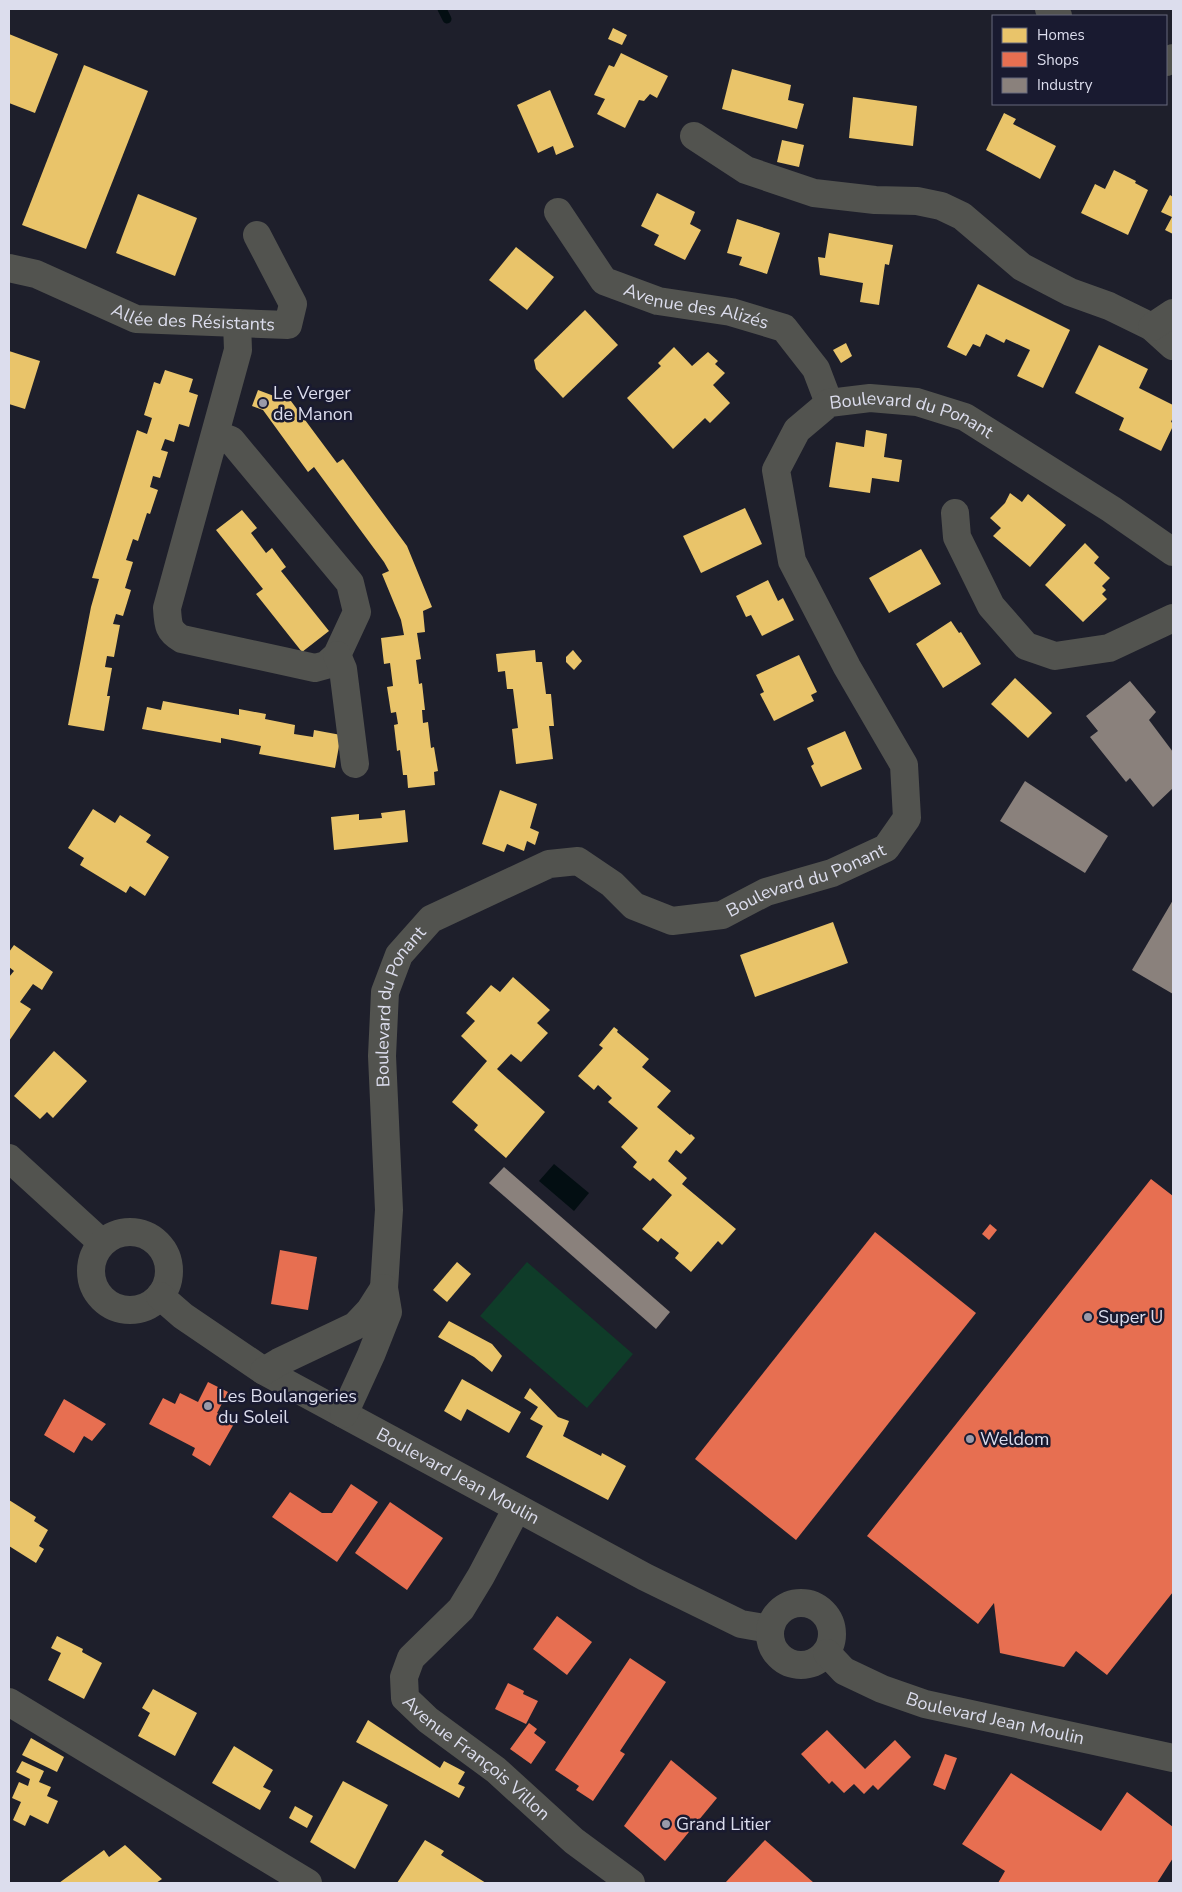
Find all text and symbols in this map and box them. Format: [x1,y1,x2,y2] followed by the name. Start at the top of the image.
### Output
[992,15,1167,105] legend
[1037,25,1085,45] text: Homes
[1037,50,1079,70] text: Shops
[1037,75,1093,95] text: Industry
[620,277,772,335] street label: Avenue des Alizés
[108,297,275,336] street label: Allée des Résistants
[273,381,353,426] place label: Le Verger de Manon
[828,386,999,444] street label: Boulevard du Ponant
[257,397,269,409] marker: Le Verger de Manon
[722,838,890,923] street label: Boulevard du Ponant
[370,920,432,1088] street label: Boulevard du Ponant
[1098,1305,1163,1329] place label: Super U
[1082,1311,1094,1323] marker: Super U
[218,1384,357,1429] place label: Les Boulangeries du Soleil
[202,1400,214,1412] marker: Les Boulangeries du Soleil
[372,1422,544,1530] street label: Boulevard Jean Moulin
[980,1427,1049,1451] place label: Weldom
[964,1433,976,1445] marker: Weldom
[903,1686,1087,1750] street label: Boulevard Jean Moulin
[397,1690,555,1826] street label: Avenue François Villon
[676,1812,771,1836] place label: Grand Litier
[660,1818,672,1830] marker: Grand Litier

